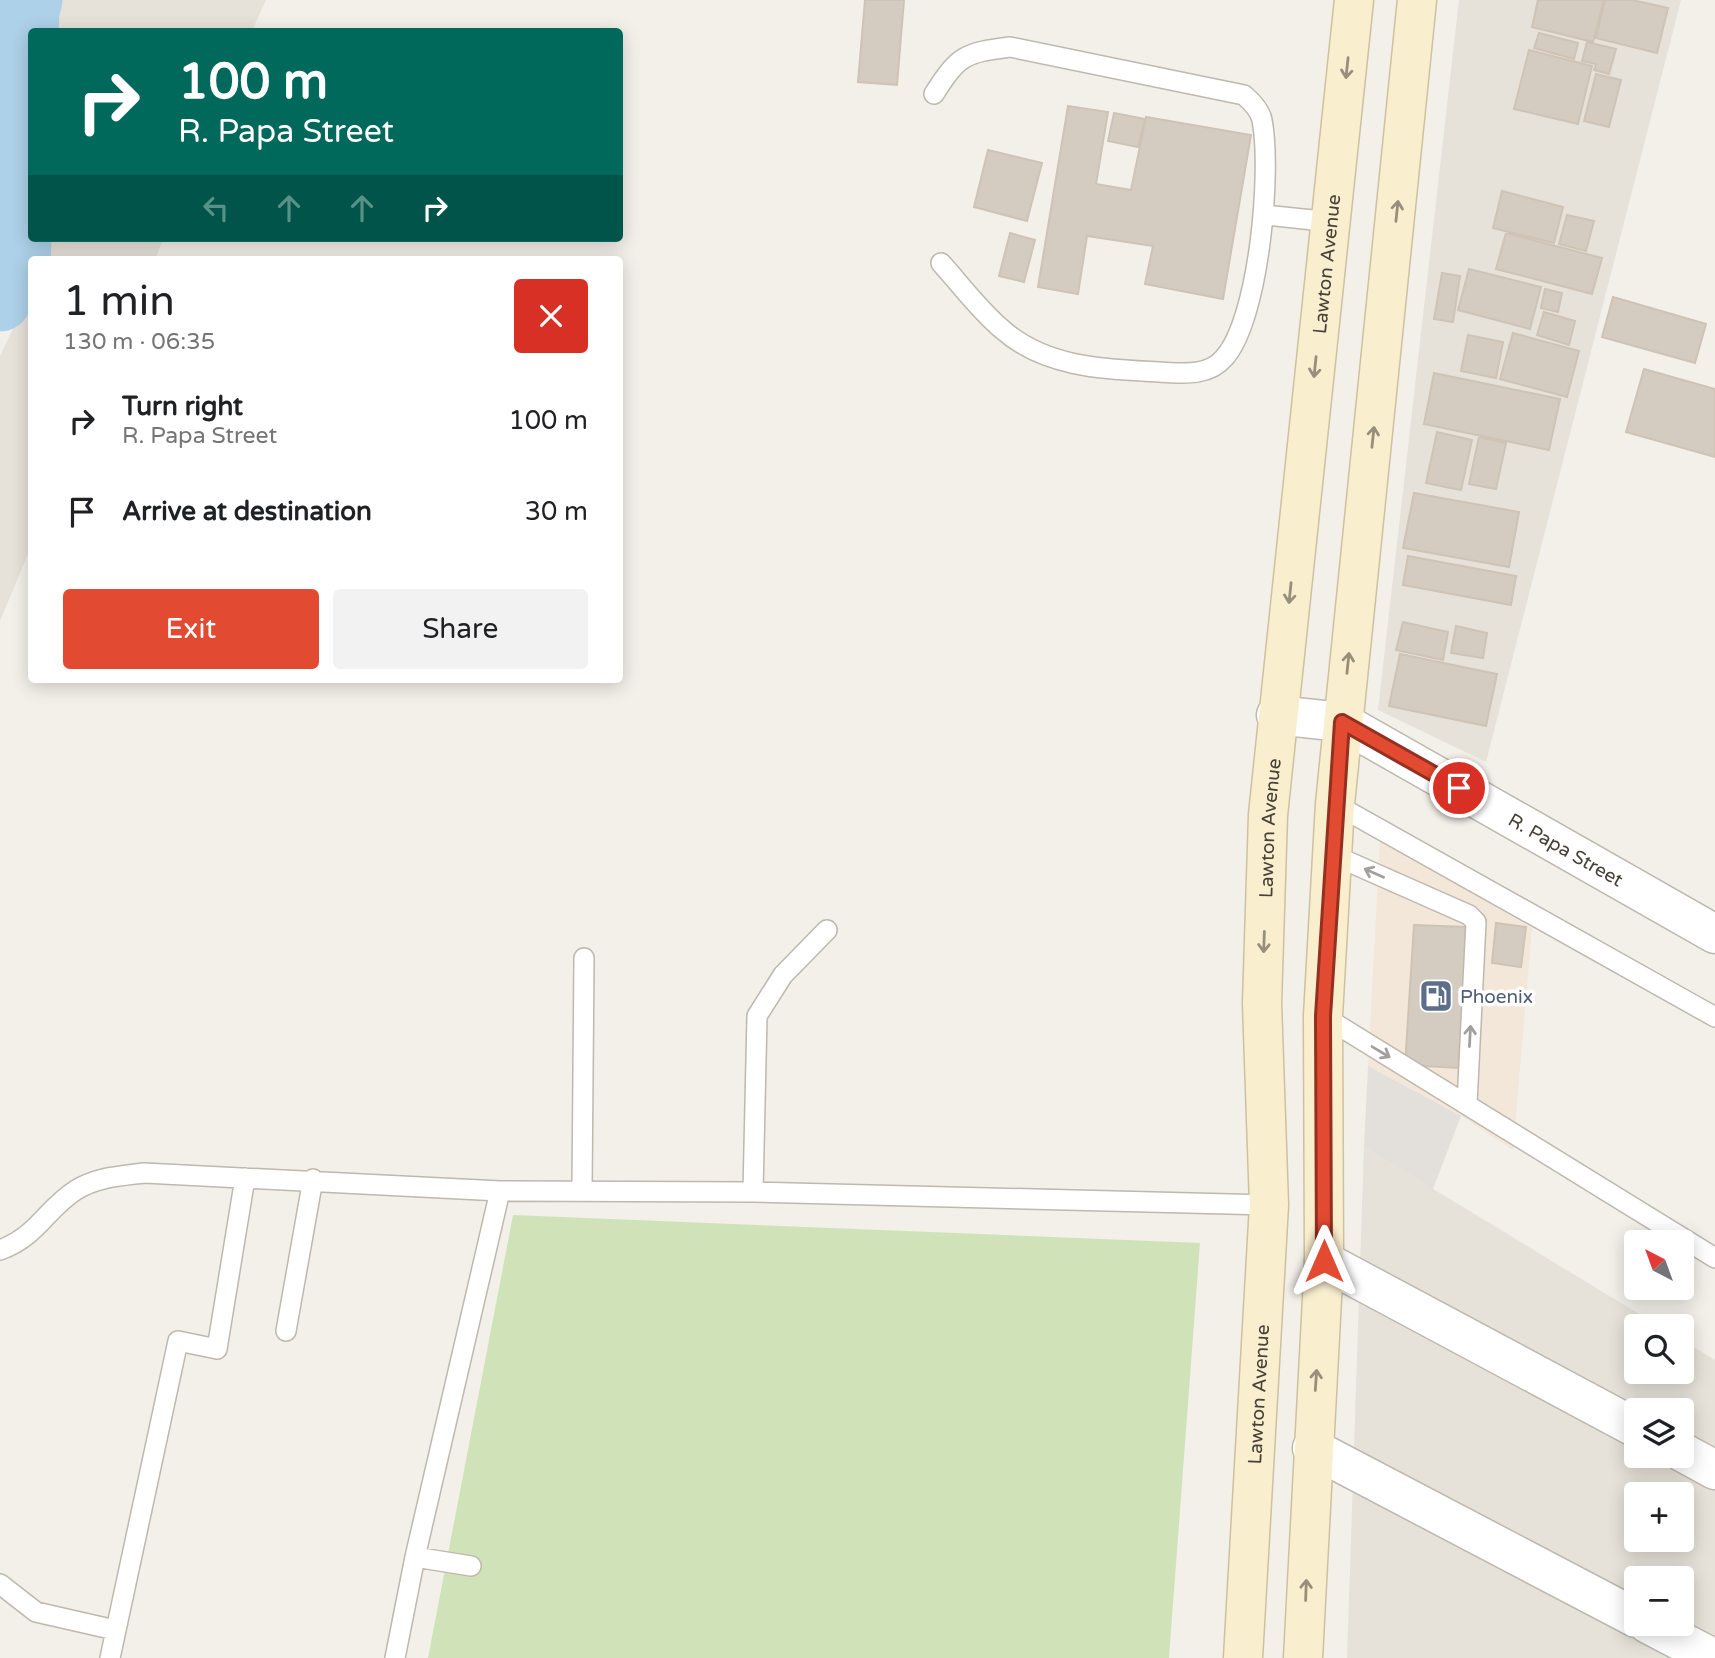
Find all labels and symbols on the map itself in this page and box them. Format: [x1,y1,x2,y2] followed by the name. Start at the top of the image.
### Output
[1340,56,1353,79] one-way arrow
[1309,193,1345,335] street label: Lawton Avenue
[1391,200,1404,223] one-way arrow
[1309,355,1322,378] one-way arrow
[1366,426,1379,449] one-way arrow
[1283,581,1296,604] one-way arrow
[1342,653,1355,675] one-way arrow
[1255,757,1286,898] street label: Lawton Avenue
[1429,758,1489,818] pin
[1504,809,1627,891] street label: R. Papa Street
[1364,866,1385,879] one-way arrow
[1257,930,1270,953] one-way arrow
[1417,977,1455,1015] fuel station icon: Phoenix
[1460,986,1533,1008] place label: Phoenix
[1464,1025,1477,1048] one-way arrow
[1370,1045,1390,1059] one-way arrow
[1287,1224,1361,1298] position arrow
[1624,1230,1694,1300] north arrow
[1244,1324,1274,1465] street label: Lawton Avenue
[1310,1368,1323,1391] one-way arrow
[1299,1579,1312,1602] one-way arrow

